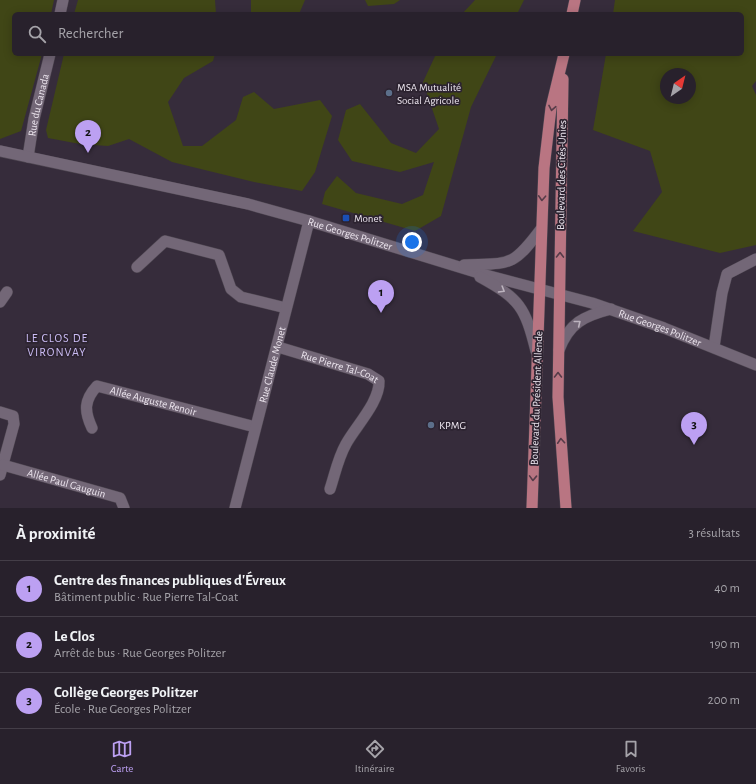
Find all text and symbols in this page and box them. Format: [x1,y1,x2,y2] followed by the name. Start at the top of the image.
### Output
[12,12,744,56] search box
[26,23,48,45] icon: search
[58,26,123,41] text: Rechercher
[660,68,696,104] north arrow
[26,73,51,137] street label: Rue du Canada
[397,82,461,106] place label: MSA Mutualité Social Agricole
[384,88,394,98] marker: MSA Mutualité Social Agricole
[548,105,556,111] one-way arrow
[75,120,101,153] pin: 2
[555,120,568,230] street label: Boulevard des Cités-Unies
[538,195,546,201] one-way arrow
[341,213,351,223] marker: Monet
[354,213,382,224] place label: Monet
[307,216,394,252] street label: Rue Georges Politzer
[402,232,422,252] your location
[556,252,564,258] one-way arrow
[368,280,394,313] pin: 1
[498,286,505,293] one-way arrow
[617,308,703,349] street label: Rue Georges Politzer
[573,321,580,328] one-way arrow
[257,325,288,404] street label: Rue Claude Monet
[529,331,544,465] street label: Boulevard du Président Allende
[26,332,88,358] district label: LE CLOS DE VIRONVAY
[300,349,381,386] street label: Rue Pierre Tal-Coat
[554,372,562,378] one-way arrow
[109,385,198,418] street label: Allée Auguste Renoir
[681,412,707,445] pin: 3
[426,420,436,430] marker: KPMG
[439,420,466,431] place label: KPMG
[557,438,566,444] one-way arrow
[26,467,107,500] street label: Allée Paul Gauguin
[529,475,538,481] one-way arrow
[16,525,96,542] text: À proximité
[689,527,740,540] text: 3 résultats
[54,573,286,588] text: Centre des finances publiques d'Évreux
[27,582,31,595] text: 1
[714,582,740,595] text: 40 m
[54,591,238,604] text: Bâtiment public · Rue Pierre Tal-Coat
[54,629,95,644] text: Le Clos
[26,638,32,651] text: 2
[710,638,740,651] text: 190 m
[54,647,226,660] text: Arrêt de bus · Rue Georges Politzer
[54,685,198,700] text: Collège Georges Politzer
[26,694,32,707] text: 3
[708,694,740,707] text: 200 m
[54,703,191,716] text: École · Rue Georges Politzer
[111,738,133,775] tab: Carte
[355,738,394,775] tab: Itinéraire
[616,738,645,775] tab: Favoris

